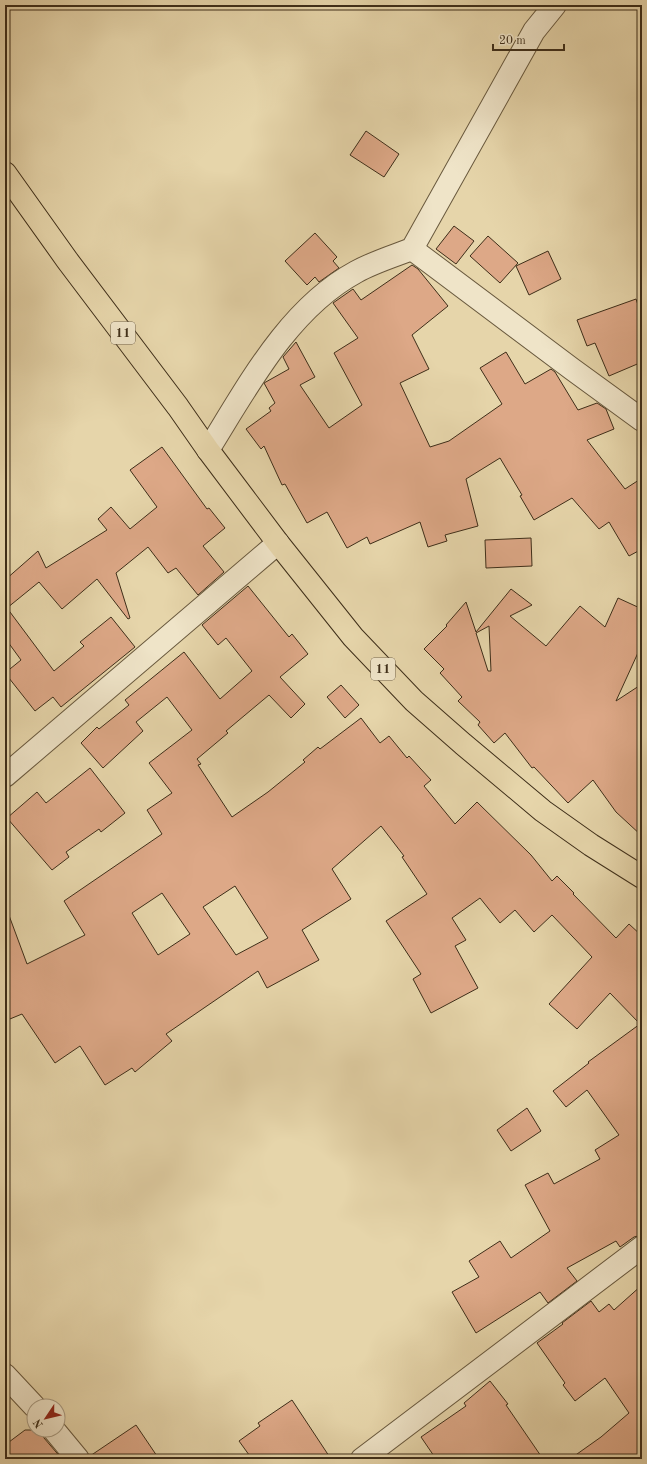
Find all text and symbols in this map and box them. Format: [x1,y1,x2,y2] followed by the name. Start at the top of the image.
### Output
[493,26,564,52] scale bar
[499,35,526,47] text: 20 m
[111,322,135,344] road number: 11
[371,658,395,680] road number: 11
[26,1398,66,1438] north arrow
[32,1416,46,1429] text: N

